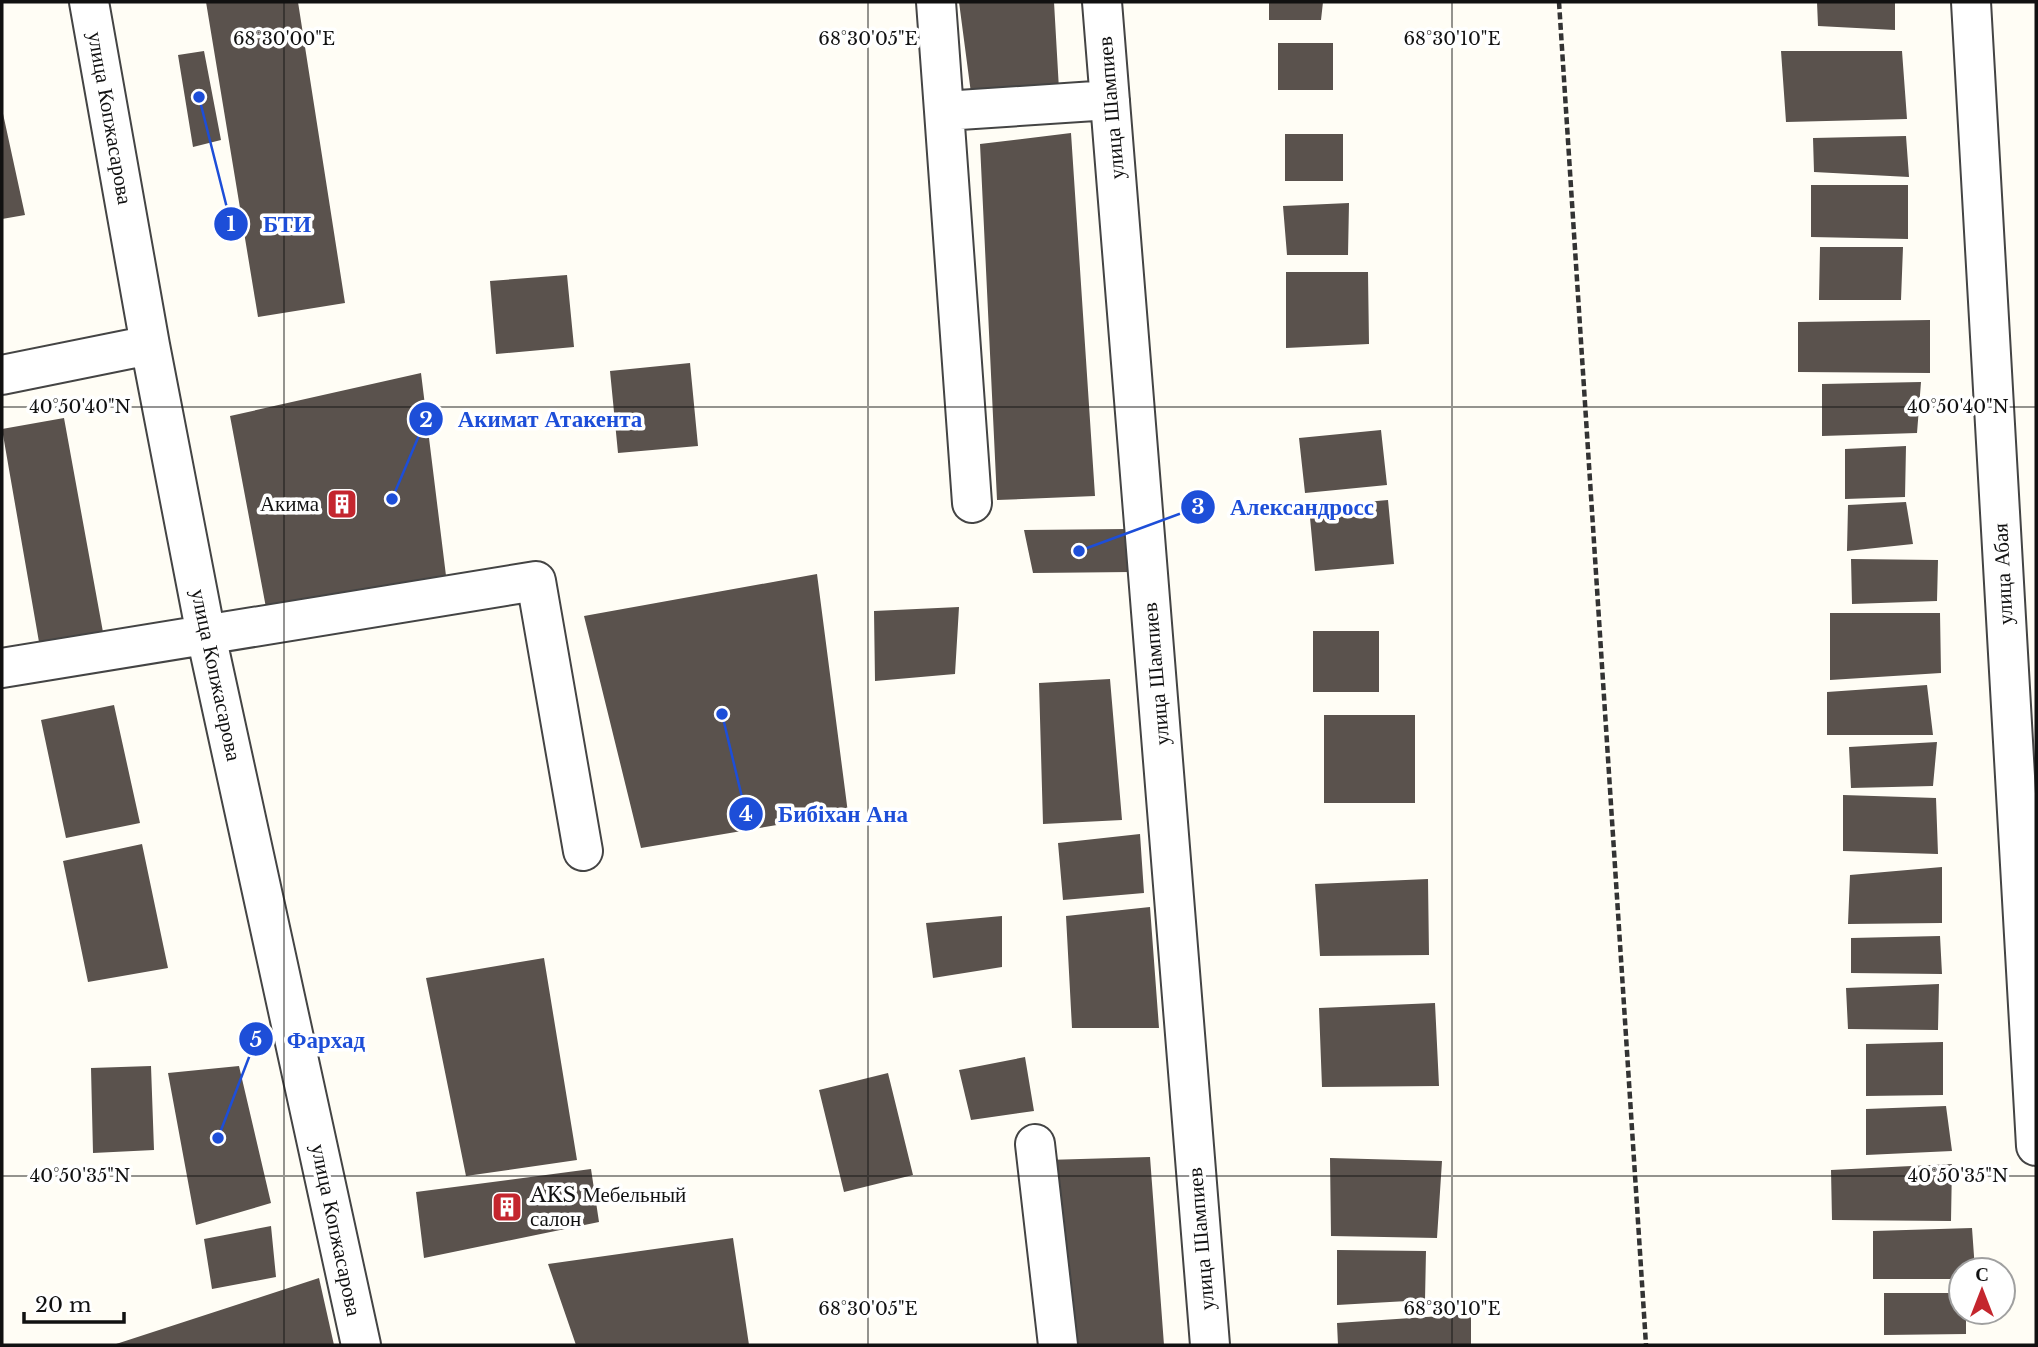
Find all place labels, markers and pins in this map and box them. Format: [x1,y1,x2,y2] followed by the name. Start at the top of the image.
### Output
[214,202,325,246] callout: БТИ
[408,397,656,441] callout: Акимат Атакента
[1181,485,1388,529] callout: Александросс
[325,487,359,521] building icon: Акима
[260,491,320,517] place label: Акима
[729,792,921,836] callout: Бибіхан Ана
[238,1017,380,1061] callout: Фархад
[529,1182,686,1232] place label: AKS Мебельный салон
[490,1190,524,1224] building icon: AKS Мебельный салон

